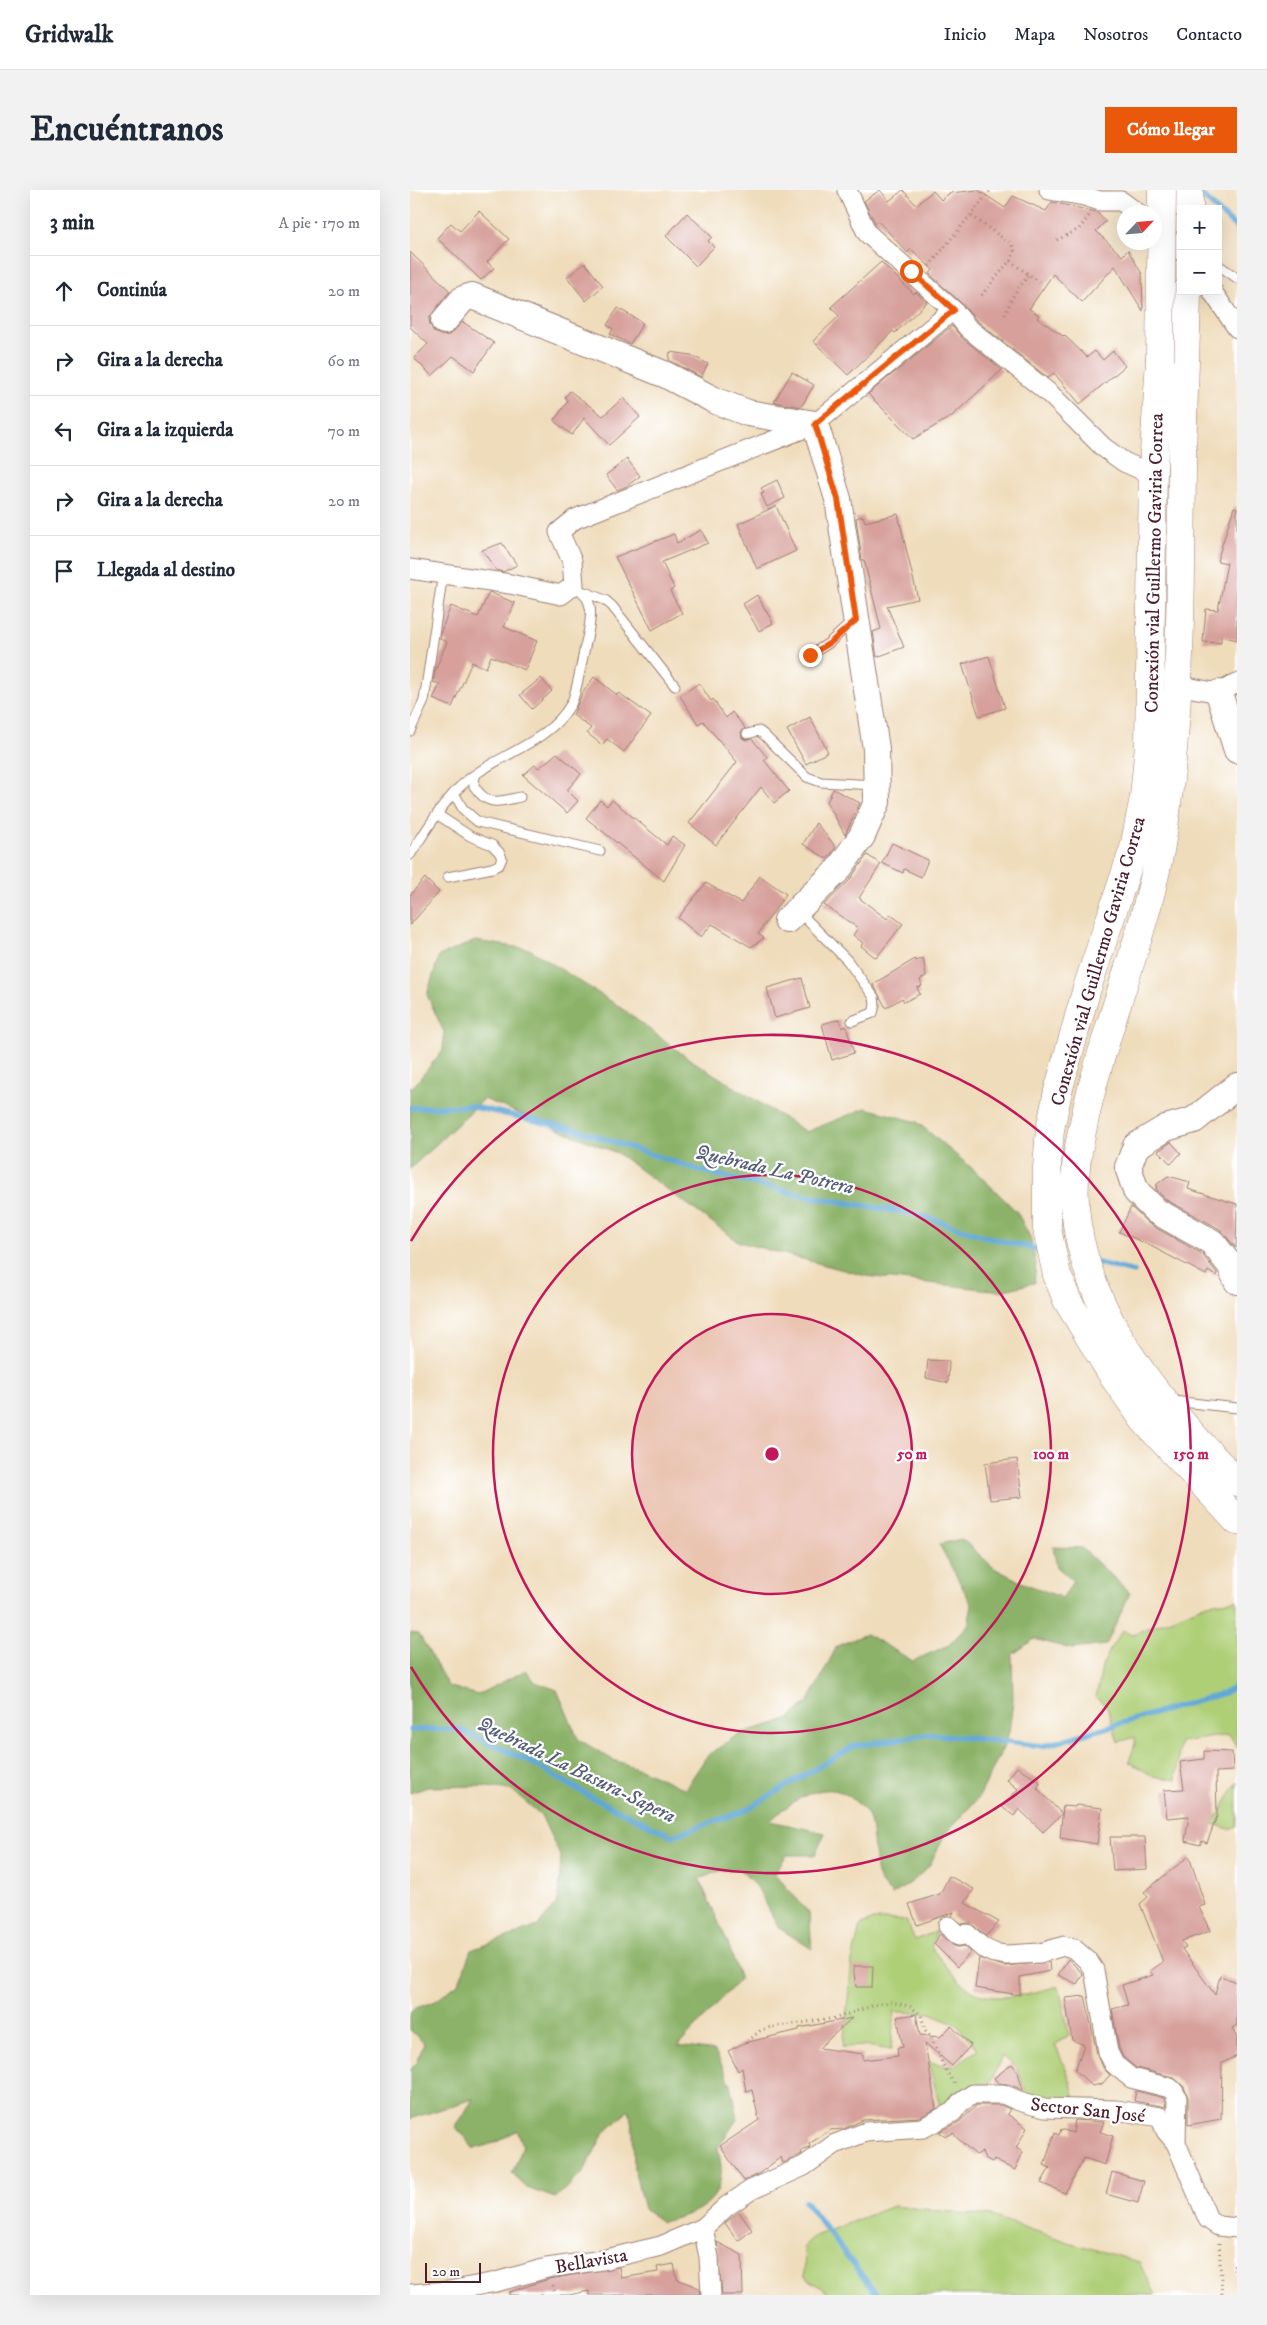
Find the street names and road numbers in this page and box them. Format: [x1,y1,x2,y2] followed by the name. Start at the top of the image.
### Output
[1140,413,1169,713] street label: Conexión vial Guillermo Gaviria Correa
[1046,814,1151,1109] street label: Conexión vial Guillermo Gaviria Correa
[1029,2093,1146,2128] street label: Sector San José
[553,2244,629,2279] street label: Bellavista

